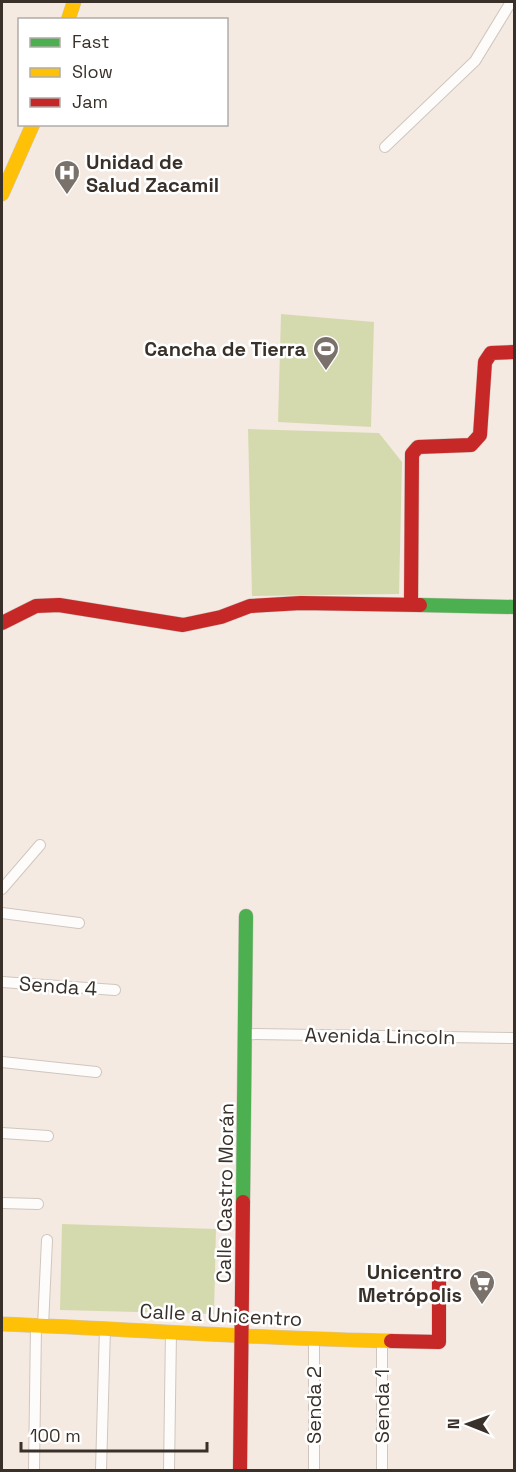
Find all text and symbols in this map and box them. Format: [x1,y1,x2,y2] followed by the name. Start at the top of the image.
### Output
[18,18,228,126] legend
[72,30,109,53] text: Fast
[72,60,113,83] text: Slow
[72,90,108,113] text: Jam
[86,149,219,198] place label: Unidad de Salud Zacamil
[52,158,82,196] hospital icon: Unidad de Salud Zacamil
[311,334,341,372] sports icon: Cancha de Tierra
[144,336,306,362] place label: Cancha de Tierra
[18,970,98,1002] street label: Senda 4
[304,1022,456,1050] street label: Avenida Lincoln
[210,1103,240,1283] street label: Calle Castro Morán
[358,1259,462,1308] place label: Unicentro Metrópolis
[467,1268,497,1306] supermarket icon: Unicentro Metrópolis
[139,1298,303,1332] street label: Calle a Unicentro
[301,1366,327,1444] street label: Senda 2
[369,1369,395,1443] street label: Senda 1
[438,1394,498,1454] north arrow
[21,1415,207,1453] scale bar
[443,1418,464,1429] text: N
[30,1424,81,1447] text: 100 m

